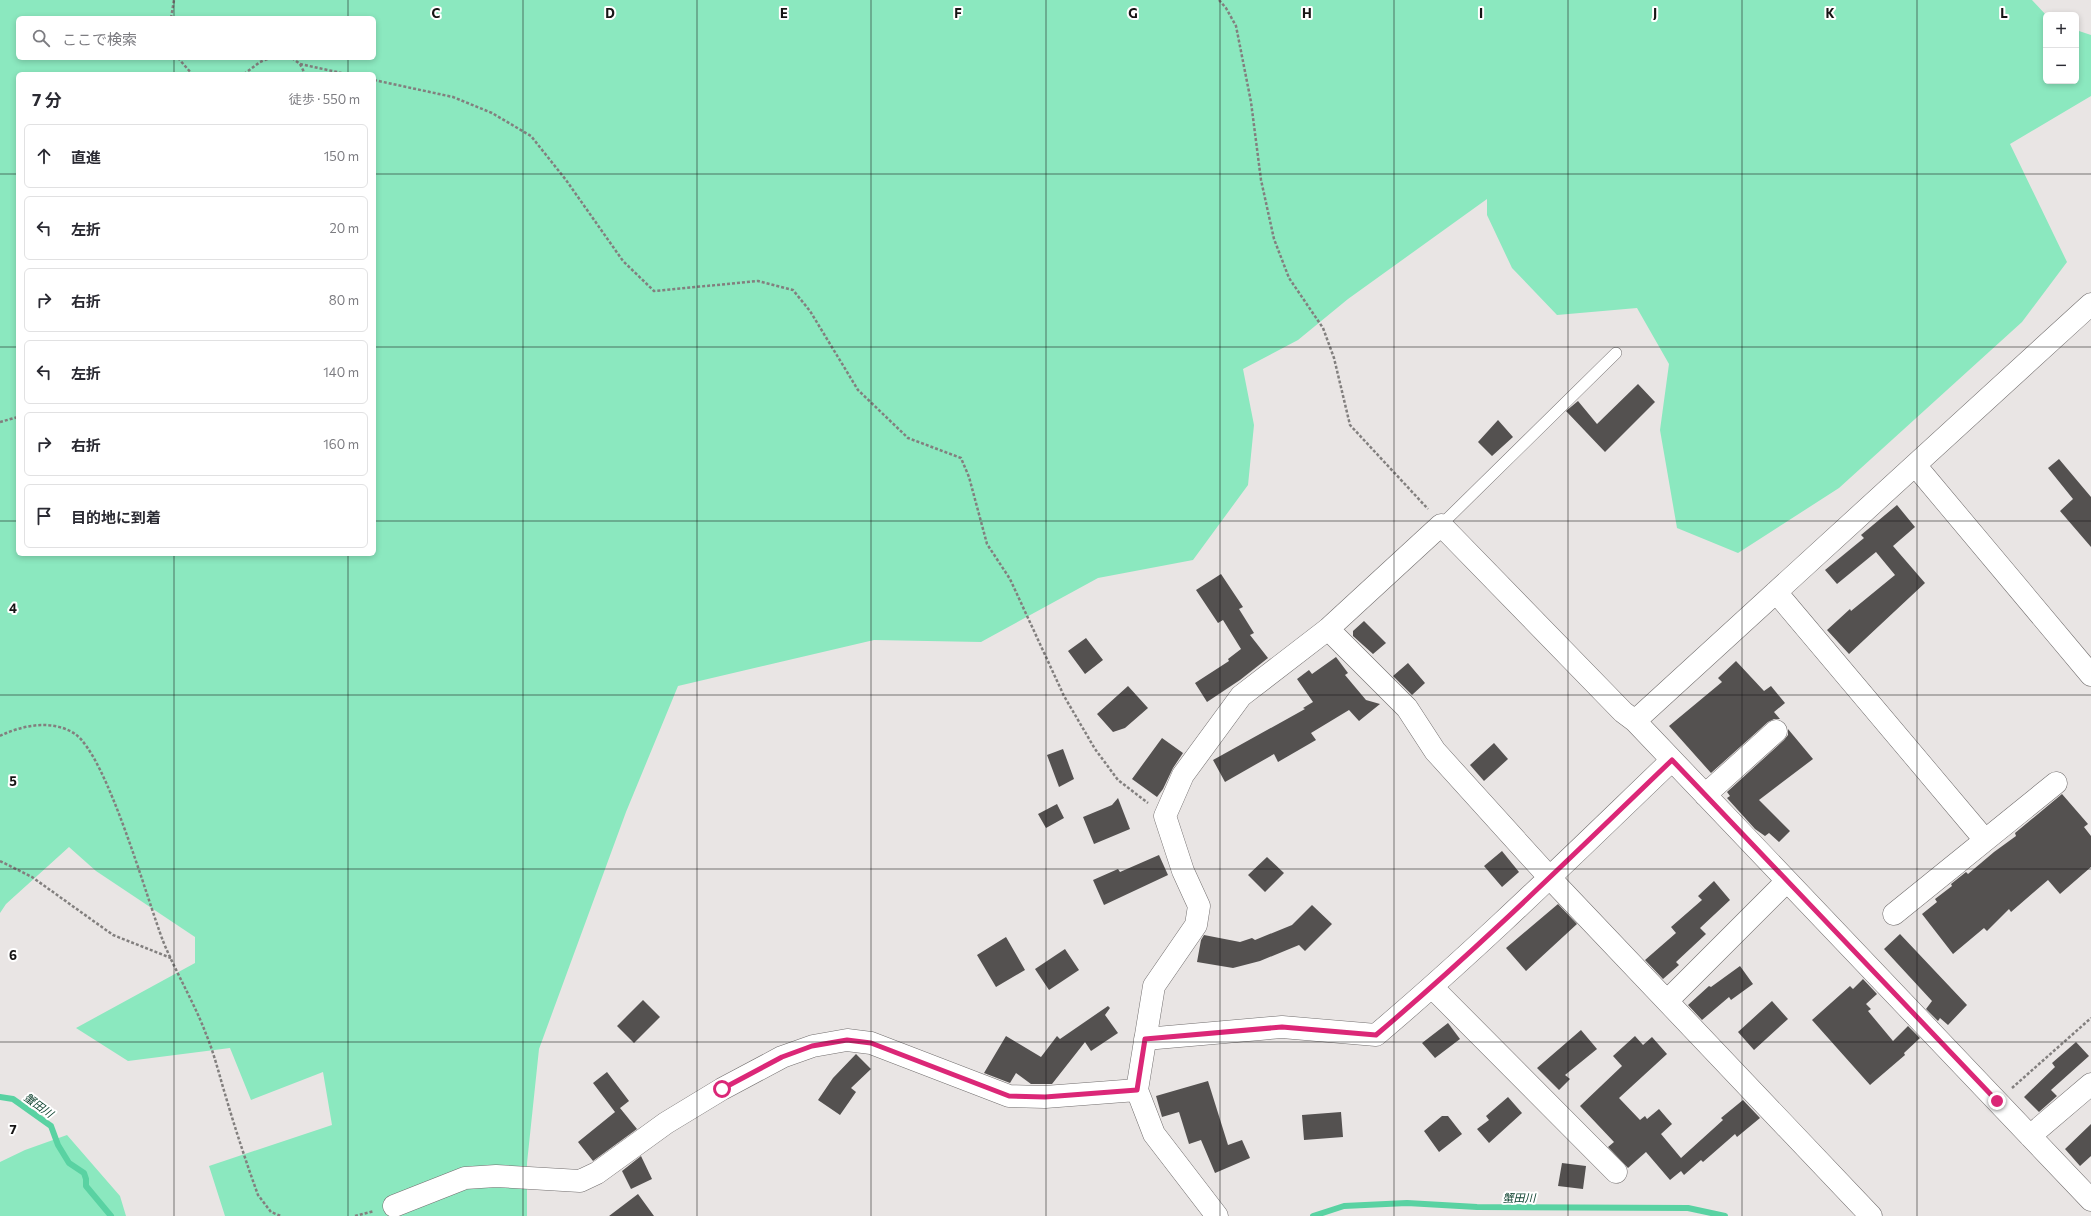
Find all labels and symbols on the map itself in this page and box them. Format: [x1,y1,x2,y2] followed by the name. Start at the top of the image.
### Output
[432,5,441,21] text: C
[605,5,615,21] text: D
[780,5,788,21] text: E
[954,5,962,21] text: F
[1128,5,1138,21] text: G
[1302,5,1312,21] text: H
[1479,5,1483,21] text: I
[1653,5,1657,21] text: J
[1825,5,1835,21] text: K
[2000,5,2008,21] text: L
[9,600,17,616] text: 4
[9,773,17,789] text: 5
[9,947,17,963] text: 6
[713,1080,731,1098] route start
[22,1090,57,1121] water label: 蟹田川
[1988,1092,2006,1110] route end
[9,1121,17,1137] text: 7
[1503,1191,1536,1204] water label: 蟹田川

